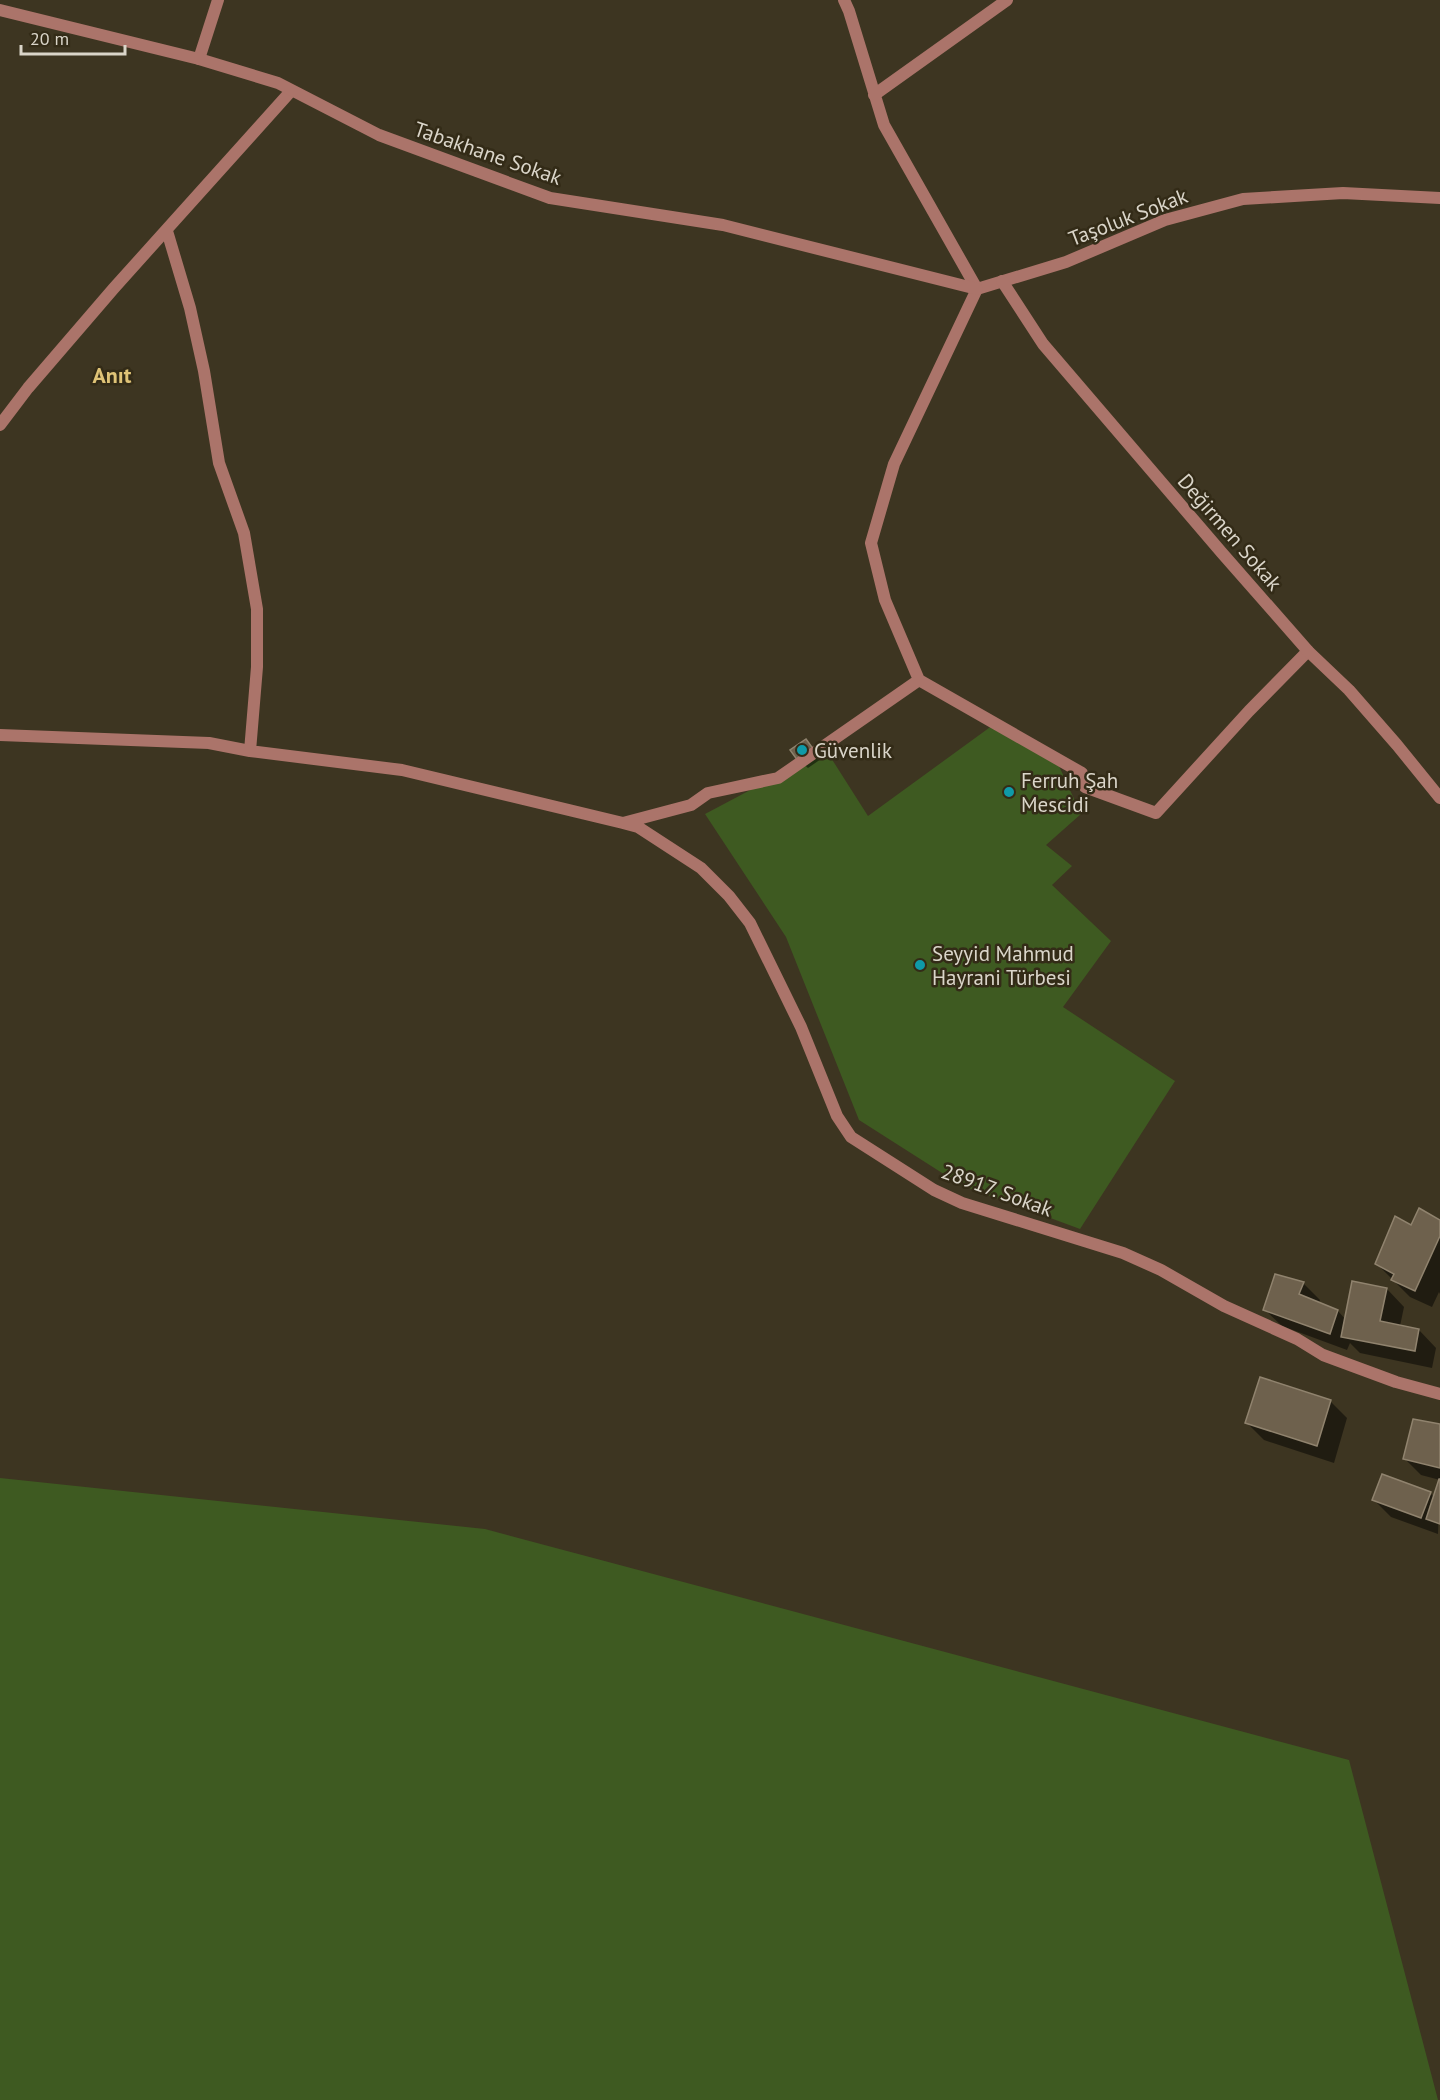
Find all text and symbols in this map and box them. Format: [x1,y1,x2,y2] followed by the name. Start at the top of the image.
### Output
[21,18,124,56] scale bar
[30,27,69,50] text: 20 m
[411,115,565,191] street label: Tabakhane Sokak
[1065,182,1191,252] street label: Taşoluk Sokak
[93,361,132,389] district label: Anıt
[1172,468,1288,596] street label: Değirmen Sokak
[814,737,892,764] place label: Güvenlik
[795,743,809,757] marker: Güvenlik
[1021,767,1118,818] place label: Ferruh Şah Mescidi
[1002,785,1016,799] marker: Ferruh Şah Mescidi
[932,940,1074,991] place label: Seyyid Mahmud Hayrani Türbesi
[913,958,927,972] marker: Seyyid Mahmud Hayrani Türbesi
[938,1157,1056,1223] street label: 28917. Sokak

